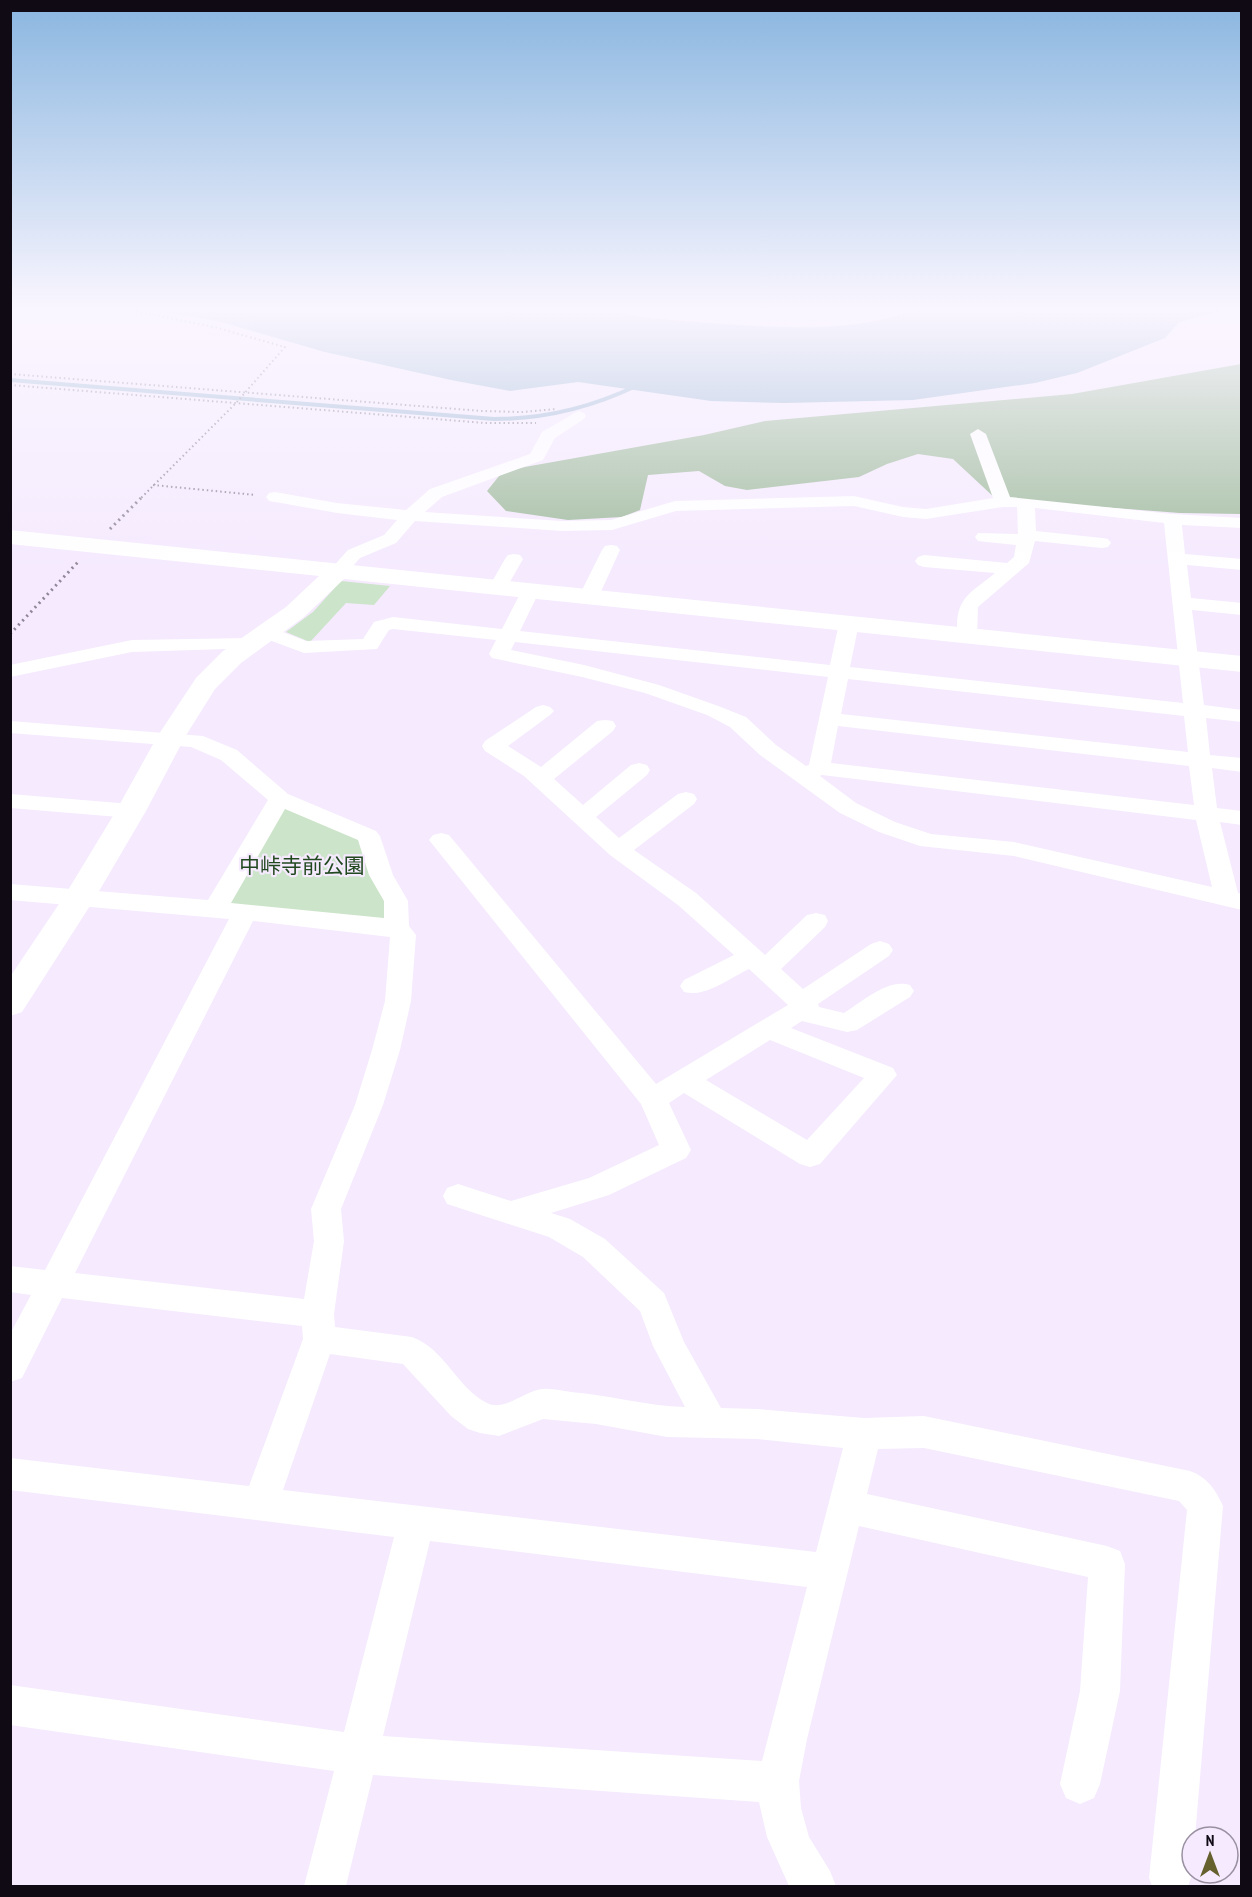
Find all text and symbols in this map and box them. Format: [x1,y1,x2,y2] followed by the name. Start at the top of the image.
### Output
[239,852,365,879] park label: 中峠寺前公園
[1180,1825,1240,1885] north arrow
[1206,1830,1214,1850] text: N

